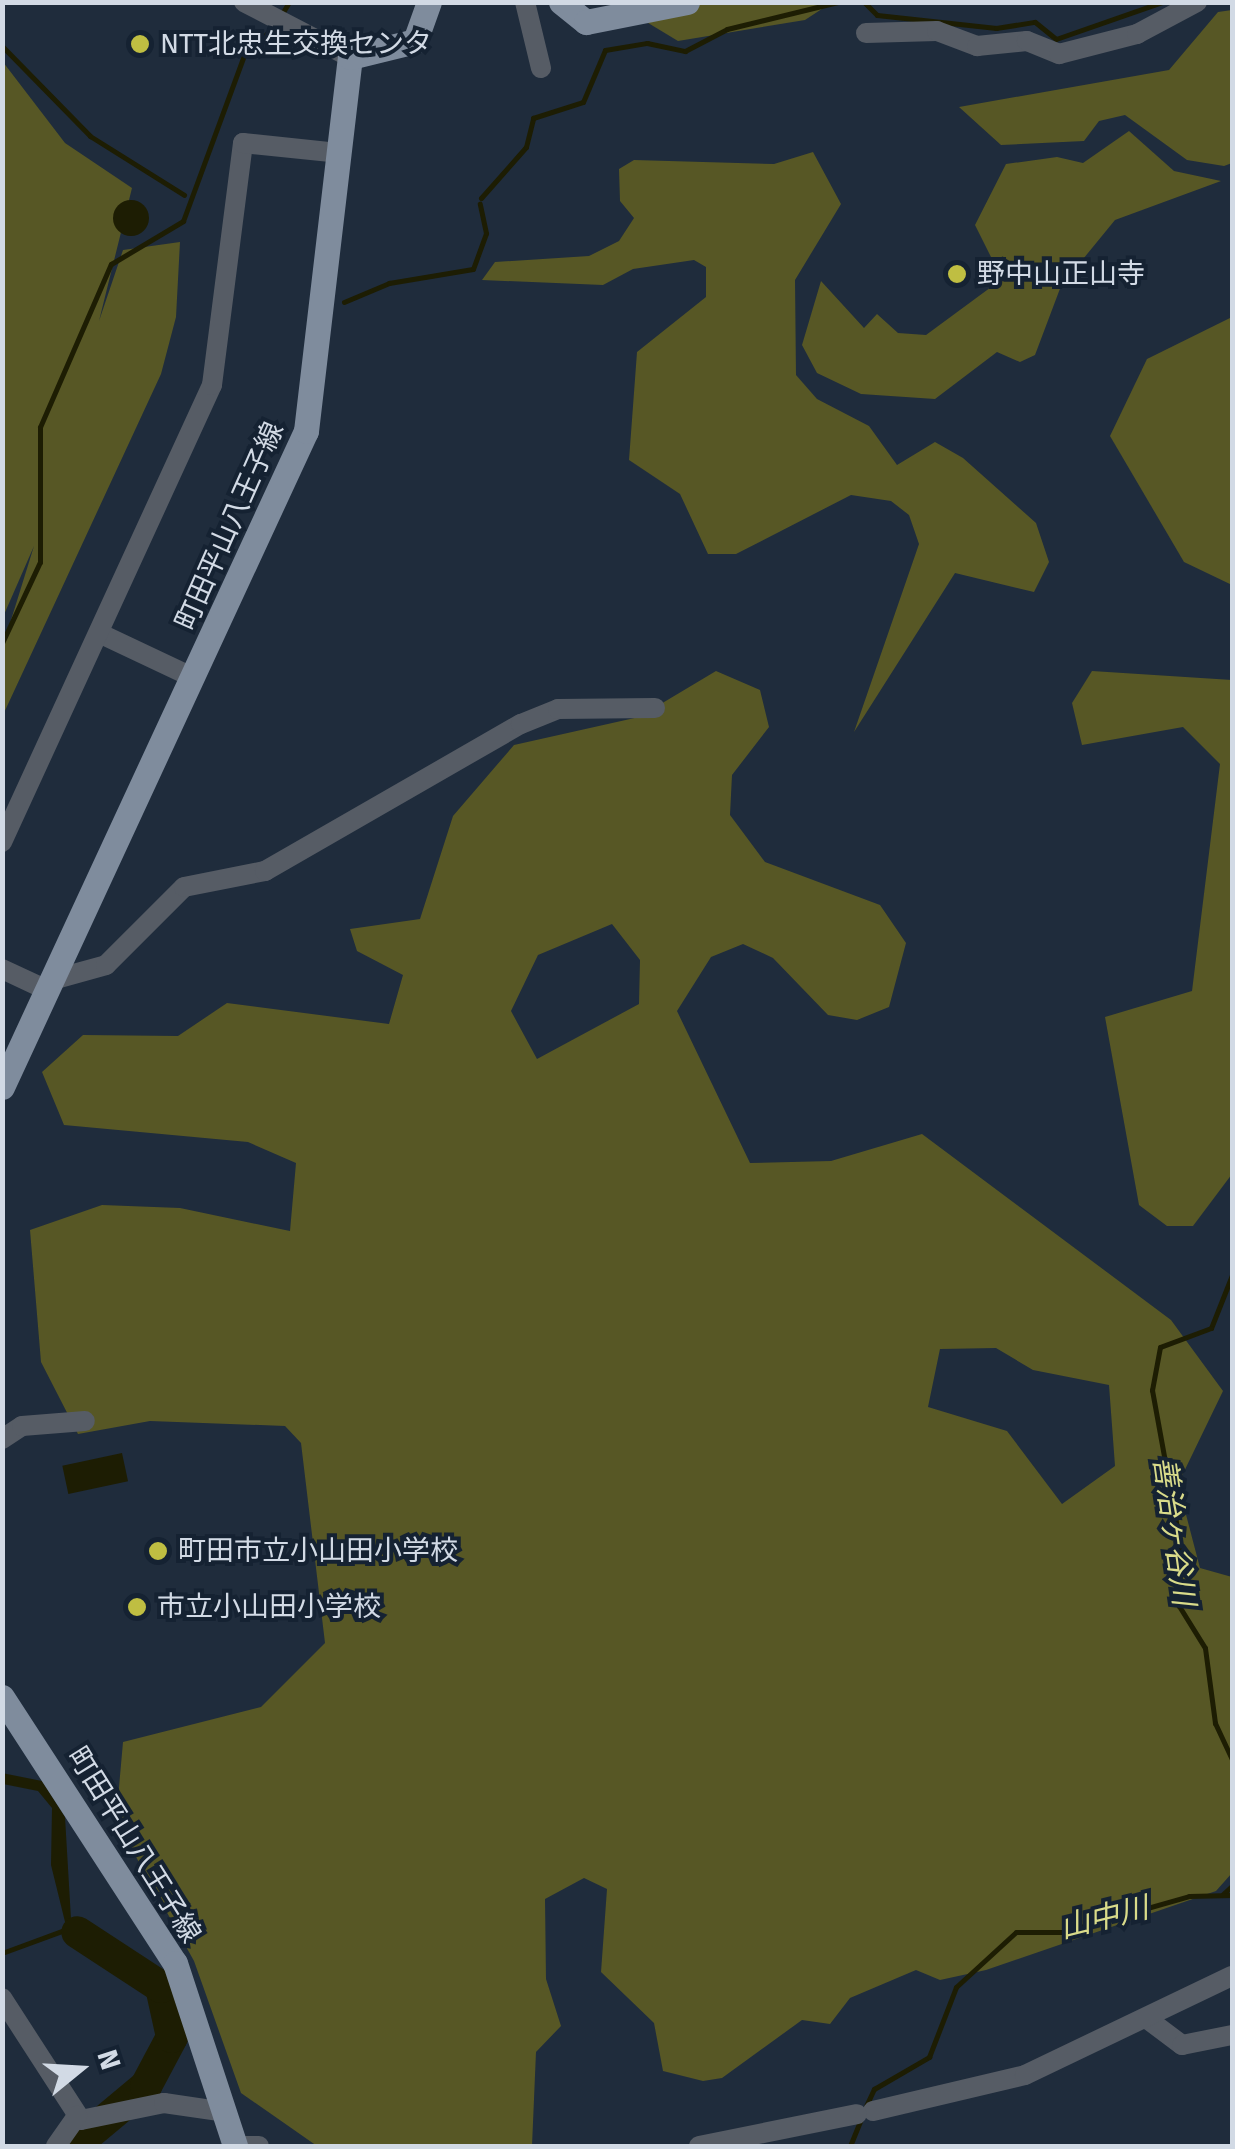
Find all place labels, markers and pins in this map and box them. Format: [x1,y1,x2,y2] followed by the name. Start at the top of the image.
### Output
[160,27,432,61] place label: NTT北忠生交換センタ
[129,33,151,55] marker: NTT北忠生交換センタ
[977,257,1145,291] place label: 野中山正山寺
[946,263,968,285] marker: 野中山正山寺
[178,1534,458,1568] place label: 町田市立小山田小学校
[147,1540,169,1562] marker: 町田市立小山田小学校
[157,1590,381,1624] place label: 市立小山田小学校
[126,1596,148,1618] marker: 市立小山田小学校

